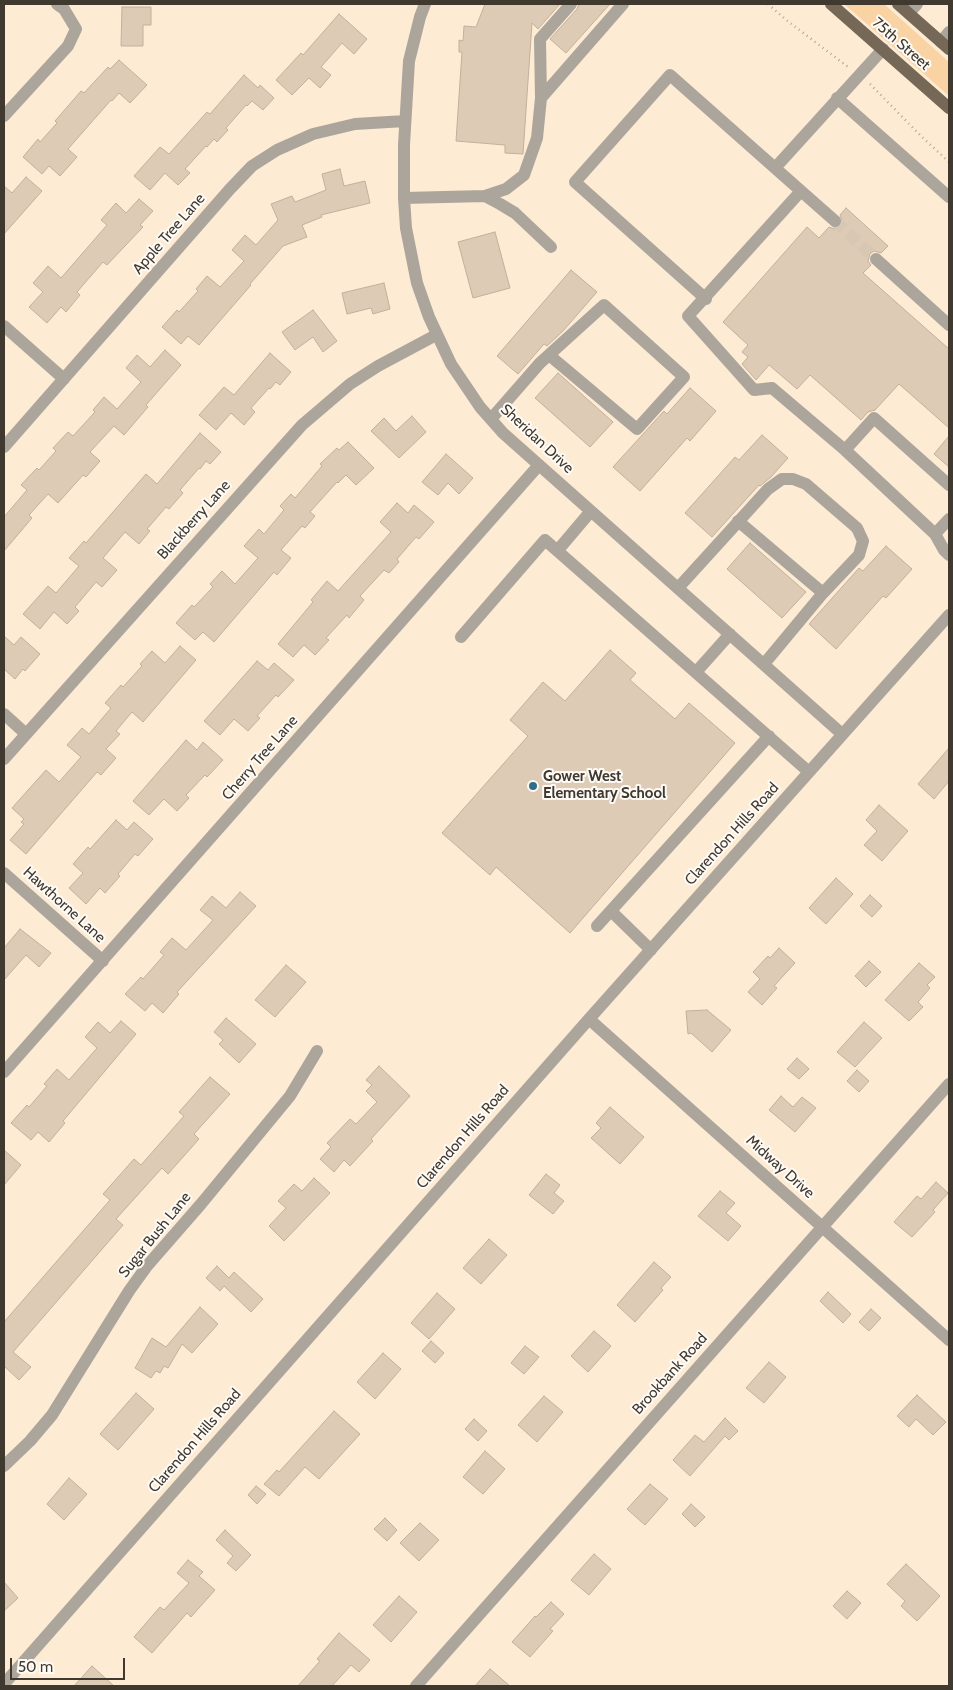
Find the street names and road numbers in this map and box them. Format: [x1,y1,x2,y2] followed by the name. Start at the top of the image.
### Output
[868,14,934,74] street label: 75th Street
[129,190,209,278] street label: Apple Tree Lane
[497,401,577,477] street label: Sheridan Drive
[154,477,234,563] street label: Blackberry Lane
[218,712,302,804] street label: Cherry Tree Lane
[681,779,783,889] street label: Clarendon Hills Road
[19,863,109,947] street label: Hawthorne Lane
[413,1081,513,1193] street label: Clarendon Hills Road
[742,1132,818,1202] street label: Midway Drive
[115,1189,195,1281] street label: Sugar Bush Lane
[629,1330,711,1418] street label: Brookbank Road
[145,1385,245,1497] street label: Clarendon Hills Road

